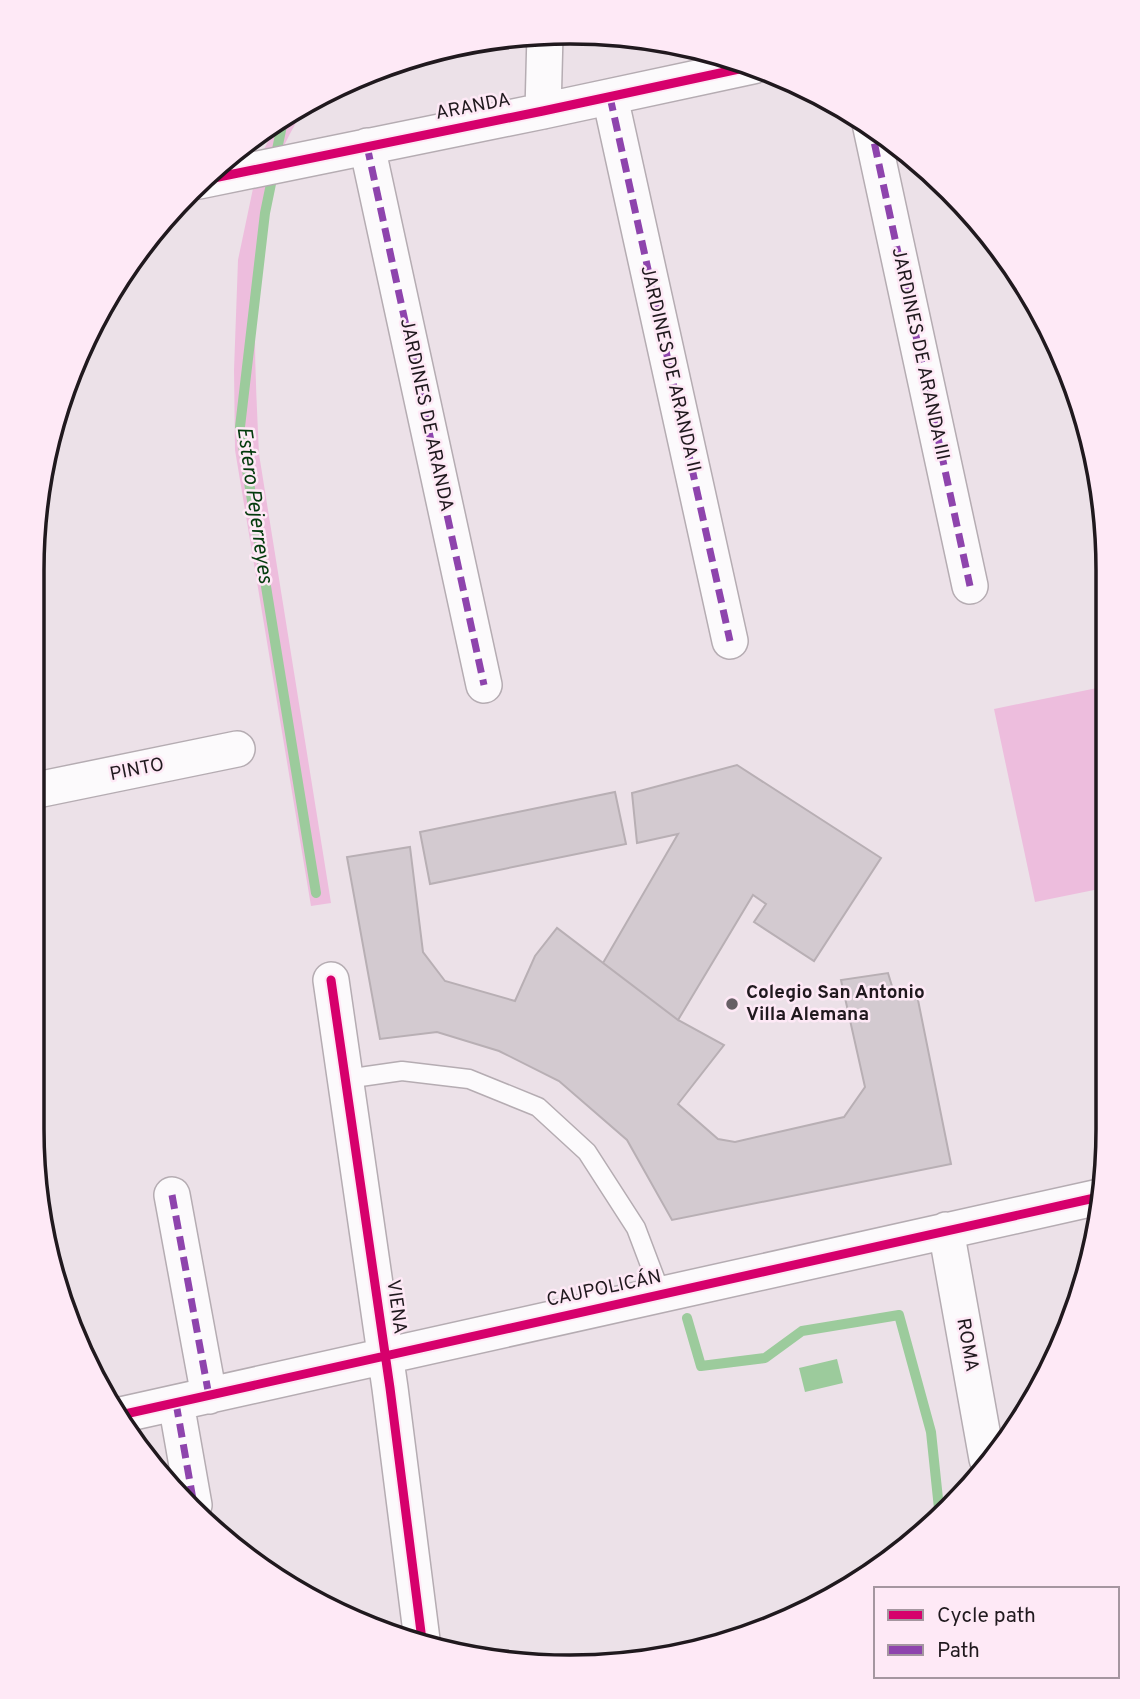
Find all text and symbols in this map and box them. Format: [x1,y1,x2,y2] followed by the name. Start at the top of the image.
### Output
[434,88,512,126] street label: ARANDA
[886,246,954,462] street label: JARDINES DE ARANDA III
[635,263,705,475] street label: JARDINES DE ARANDA II
[394,316,458,514] street label: JARDINES DE ARANDA
[230,425,278,586] water label: Estero Pejerreyes
[108,753,166,787] street label: PINTO
[746,981,925,1027] place label: Colegio San Antonio Villa Alemana
[724,996,740,1012] marker: Colegio San Antonio Villa Alemana
[544,1264,664,1313] street label: CAUPOLICÁN
[380,1278,412,1336] street label: VIENA
[950,1316,984,1374] street label: ROMA
[874,1587,1119,1678] legend
[937,1603,1036,1630] text: Cycle path
[937,1638,980,1665] text: Path

